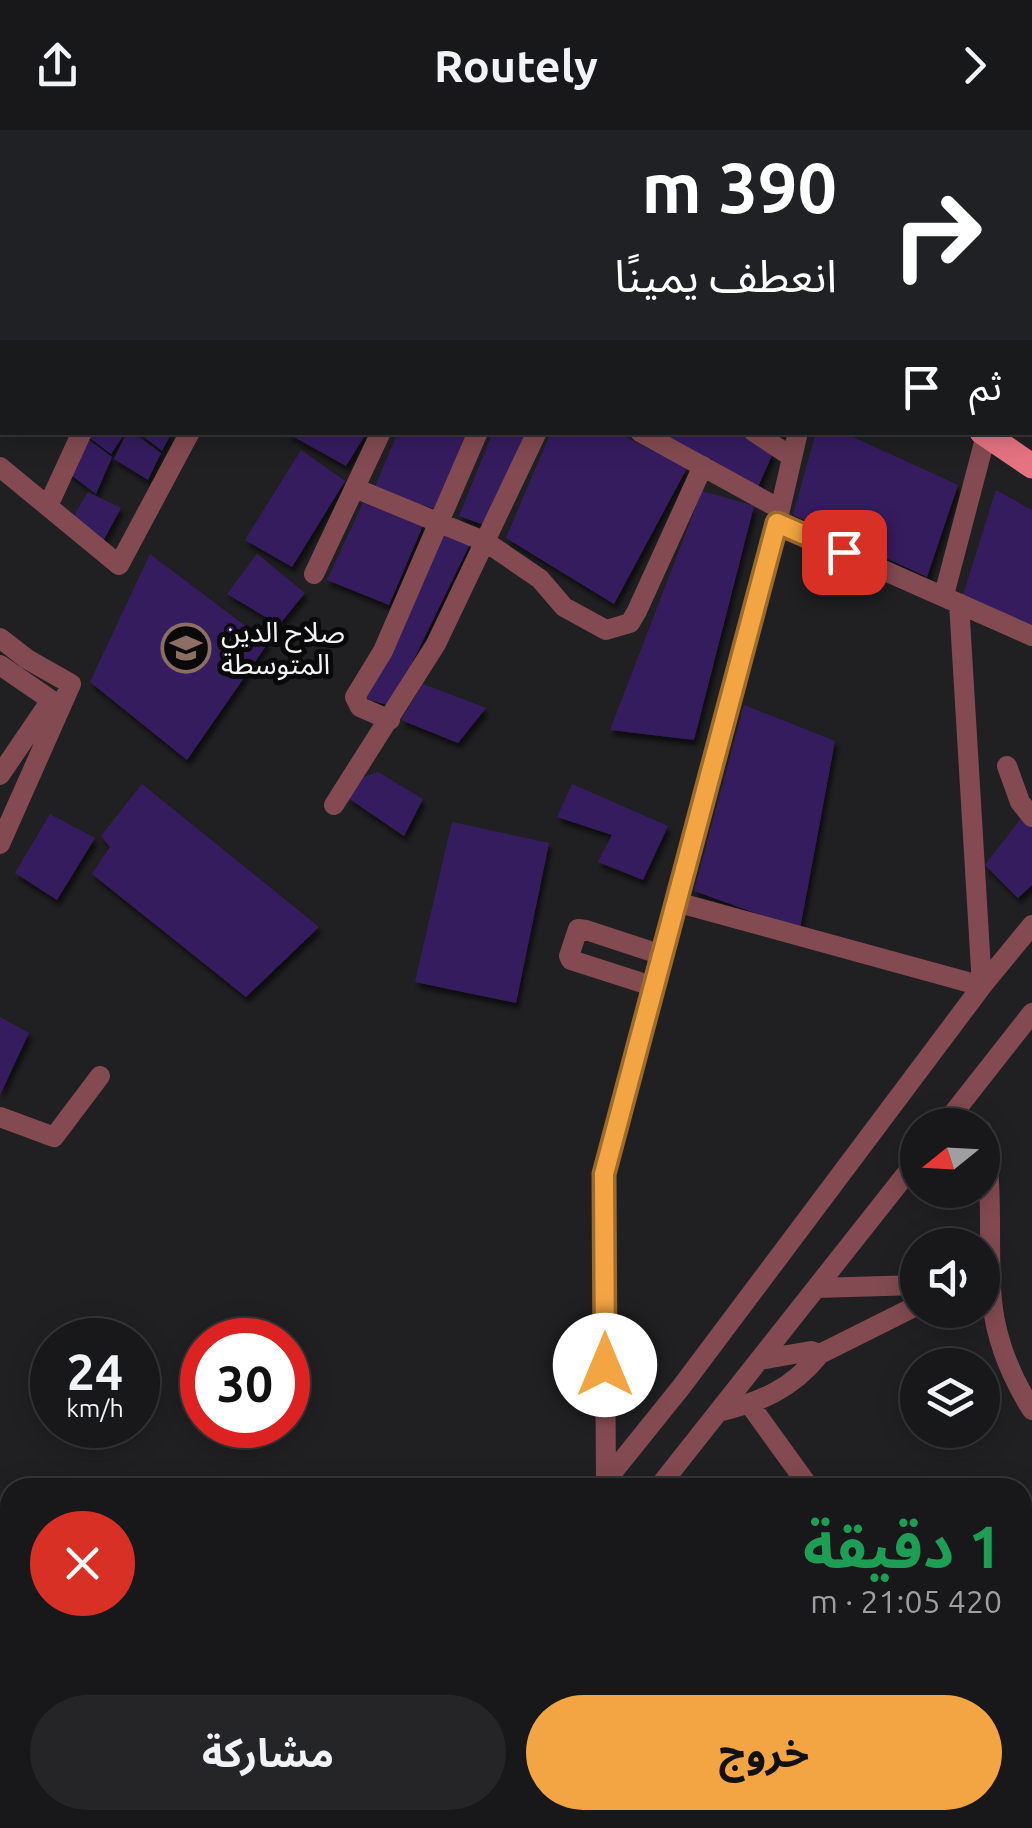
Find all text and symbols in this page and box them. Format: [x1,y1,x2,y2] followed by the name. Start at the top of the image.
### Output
[30,38,85,93] icon: share
[947,38,1002,93] icon: forward
[434,40,598,91] text: Routely
[642,148,837,226] text: 390 m
[872,170,1002,300] icon: right
[614,250,837,301] text: انعطف يمينًا
[894,360,949,415] icon: arrive
[969,365,1002,407] text: ثم
[802,510,887,595] pin
[817,525,872,580] icon: arrive
[221,616,345,681] place label: صلاح الدين المتوسطة
[160,622,212,674] school or university icon: صلاح الدين المتوسطة
[900,1108,1000,1208] north arrow
[900,1108,1000,1448] map controls
[900,1228,1000,1328] button: sound
[553,1313,657,1417] position arrow
[180,1318,310,1448] speed limit sign: 30
[67,1343,123,1399] text: 24
[900,1348,1000,1448] button: layers
[66,1394,124,1422] text: km/h
[30,1511,135,1616] button: close
[803,1512,1002,1579] text: 1 دقيقة
[810,1583,1002,1619] text: 420 m · 21:05
[30,1695,506,1810] button: مشاركة
[526,1695,1002,1810] button: خروج

